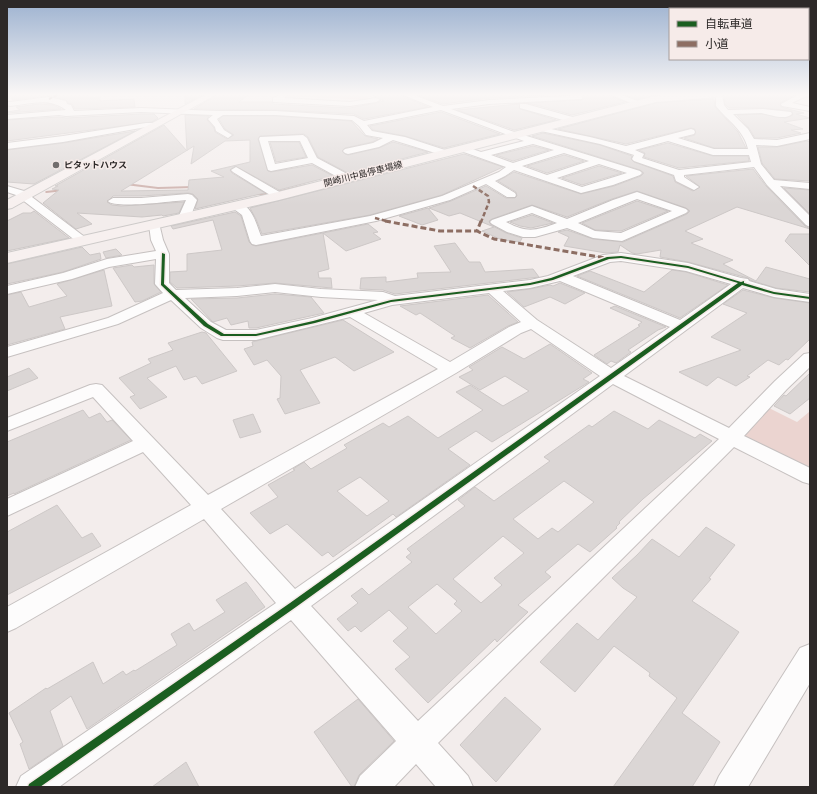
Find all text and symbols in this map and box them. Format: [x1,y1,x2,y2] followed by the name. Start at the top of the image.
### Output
[669,8,809,60] legend
[705,17,753,33] text: 自転車道
[705,37,729,53] text: 小道
[322,159,405,190] street label: 関崎川中島停車場線
[51,160,61,170] marker: ピタットハウス
[64,160,127,171] place label: ピタットハウス

